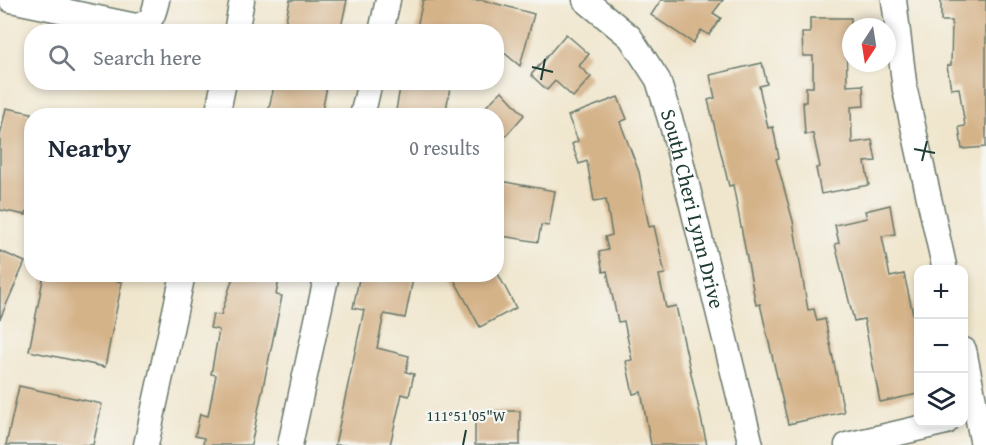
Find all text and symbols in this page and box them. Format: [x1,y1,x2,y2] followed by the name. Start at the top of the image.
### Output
[842,18,896,72] north arrow
[24,24,504,90] search box
[45,41,78,74] icon: search
[93,41,202,73] text: Search here
[653,105,733,312] street label: South Cheri Lynn Drive
[48,128,131,167] text: Nearby
[409,133,480,162] text: 0 results
[914,265,968,427] map controls
[914,265,968,319] button: +
[914,319,968,373] button: −
[914,373,968,427] button: layers
[426,405,506,426] text: 111°51'05"W

